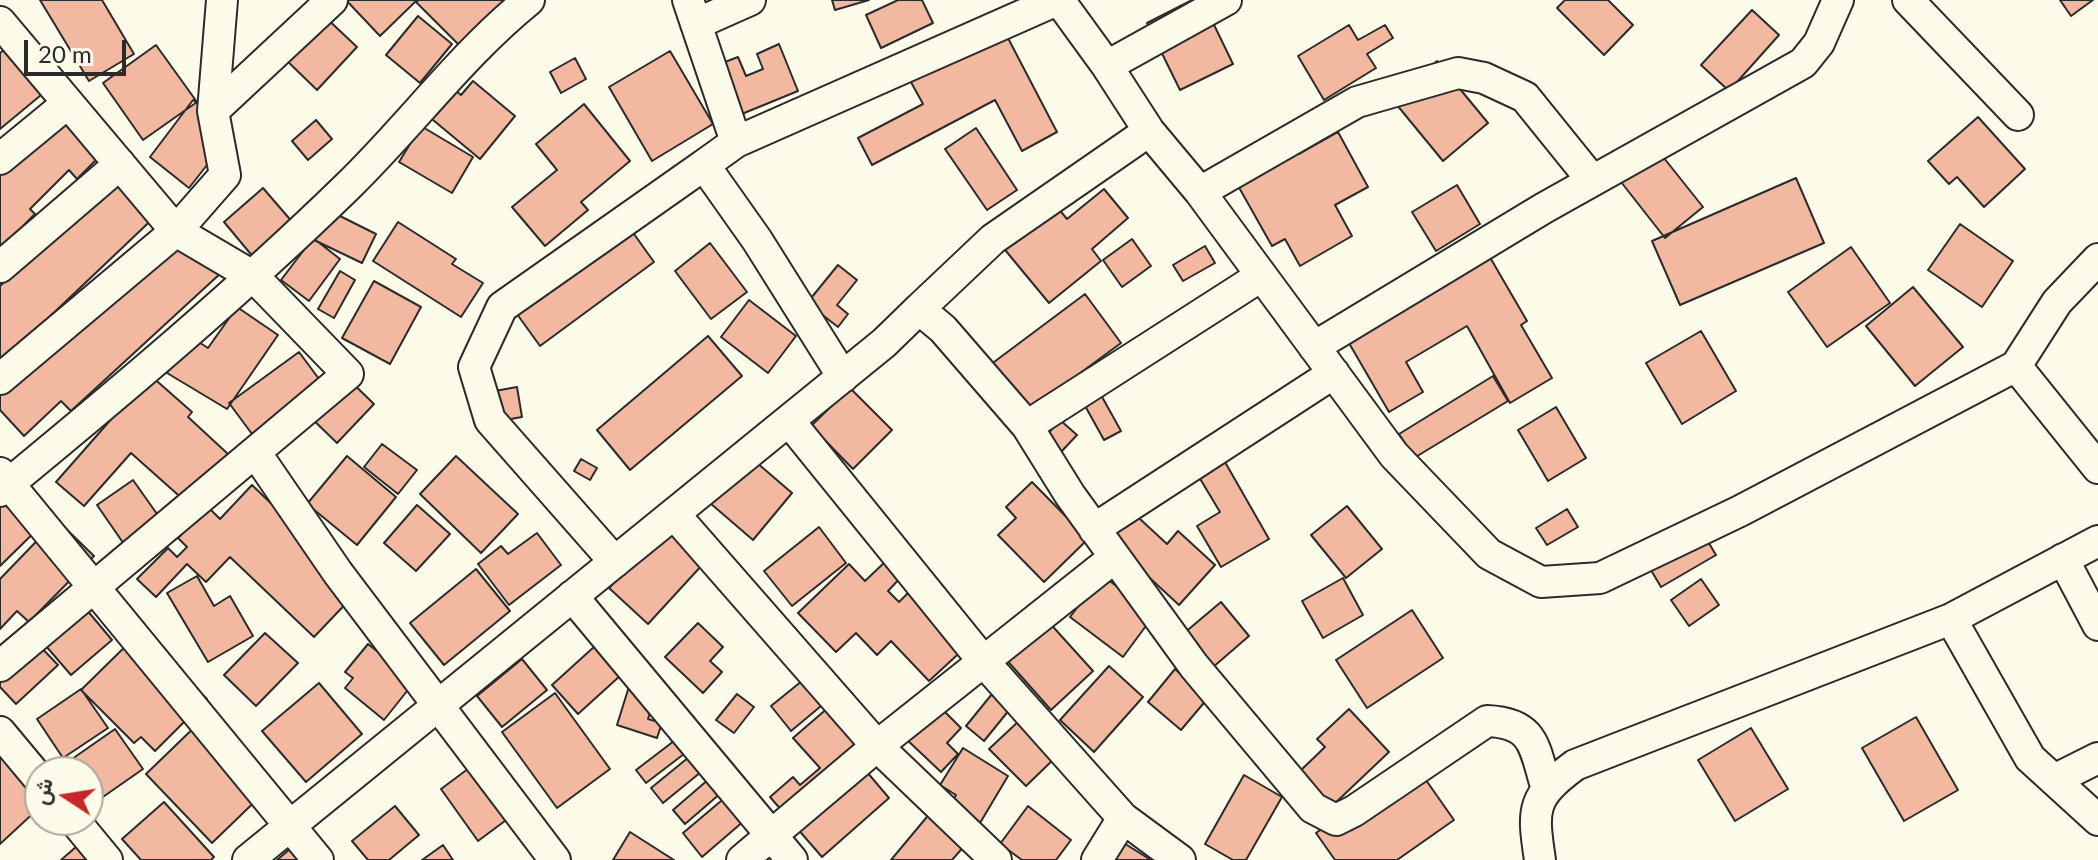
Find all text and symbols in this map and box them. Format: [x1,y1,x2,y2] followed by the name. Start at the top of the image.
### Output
[28,24,130,74] scale bar
[38,39,92,68] text: 20 m
[24,756,104,836] north arrow
[26,776,58,807] text: ش

